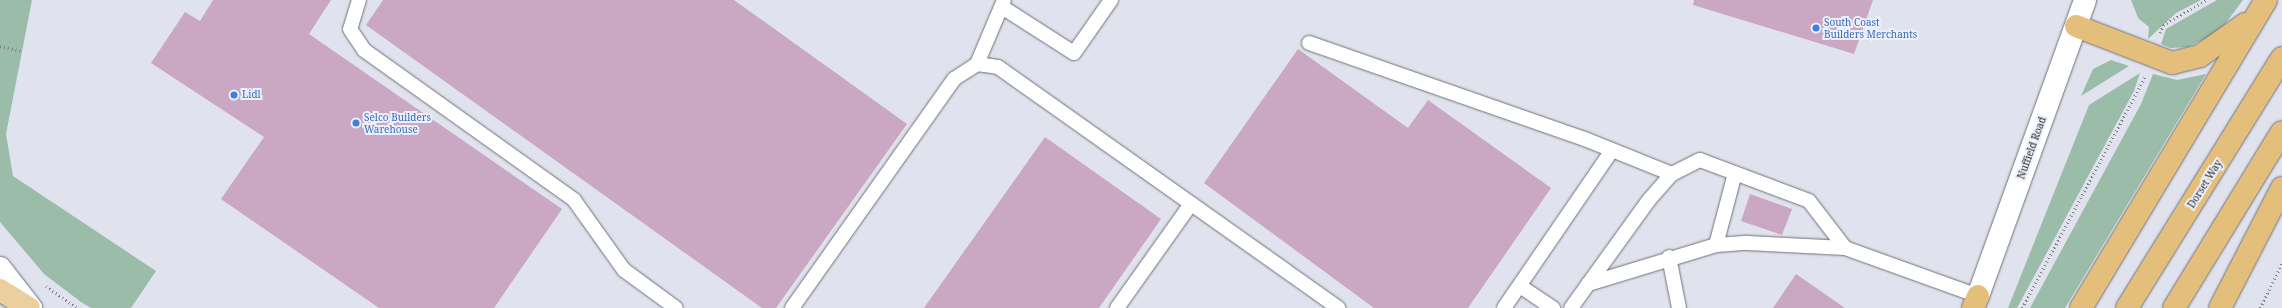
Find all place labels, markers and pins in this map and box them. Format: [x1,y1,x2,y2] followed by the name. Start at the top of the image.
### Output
[1824,16,1917,40] place label: South Coast Builders Merchants
[1811,23,1821,33] marker: South Coast Builders Merchants
[242,89,261,101] place label: Lidl
[229,90,239,100] marker: Lidl
[364,111,431,134] place label: Selco Builders Warehouse
[351,118,361,128] marker: Selco Builders Warehouse

